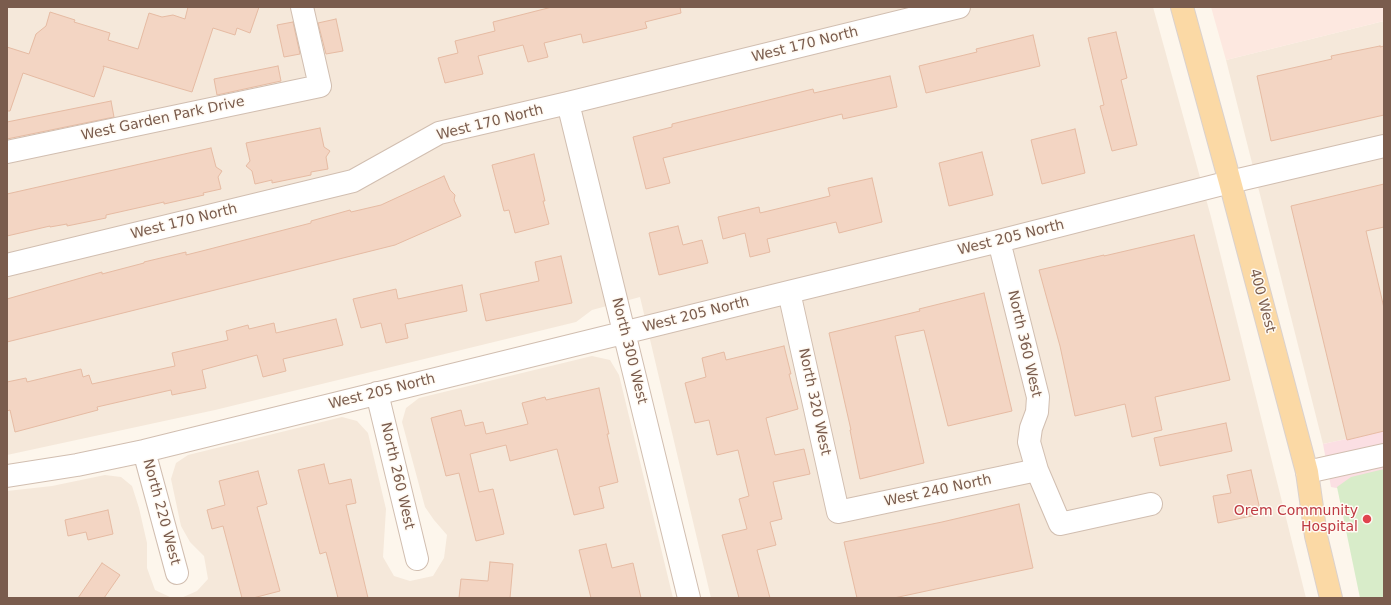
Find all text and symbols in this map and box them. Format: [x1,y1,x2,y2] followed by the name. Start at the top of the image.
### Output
[750,24,860,66] street label: West 170 North
[80,93,246,145] street label: West Garden Park Drive
[435,102,545,144] street label: West 170 North
[129,201,239,243] street label: West 170 North
[956,217,1066,259] street label: West 205 North
[1245,267,1279,335] street label: 400 West
[1004,289,1044,399] street label: North 360 West
[641,294,751,336] street label: West 205 North
[608,296,650,406] street label: North 300 West
[794,347,834,457] street label: North 320 West
[327,371,437,413] street label: West 205 North
[377,421,417,531] street label: North 260 West
[139,457,183,567] street label: North 220 West
[883,471,993,511] street label: West 240 North
[1234,503,1358,536] place label: Orem Community Hospital
[1361,513,1373,525] marker: Orem Community Hospital

